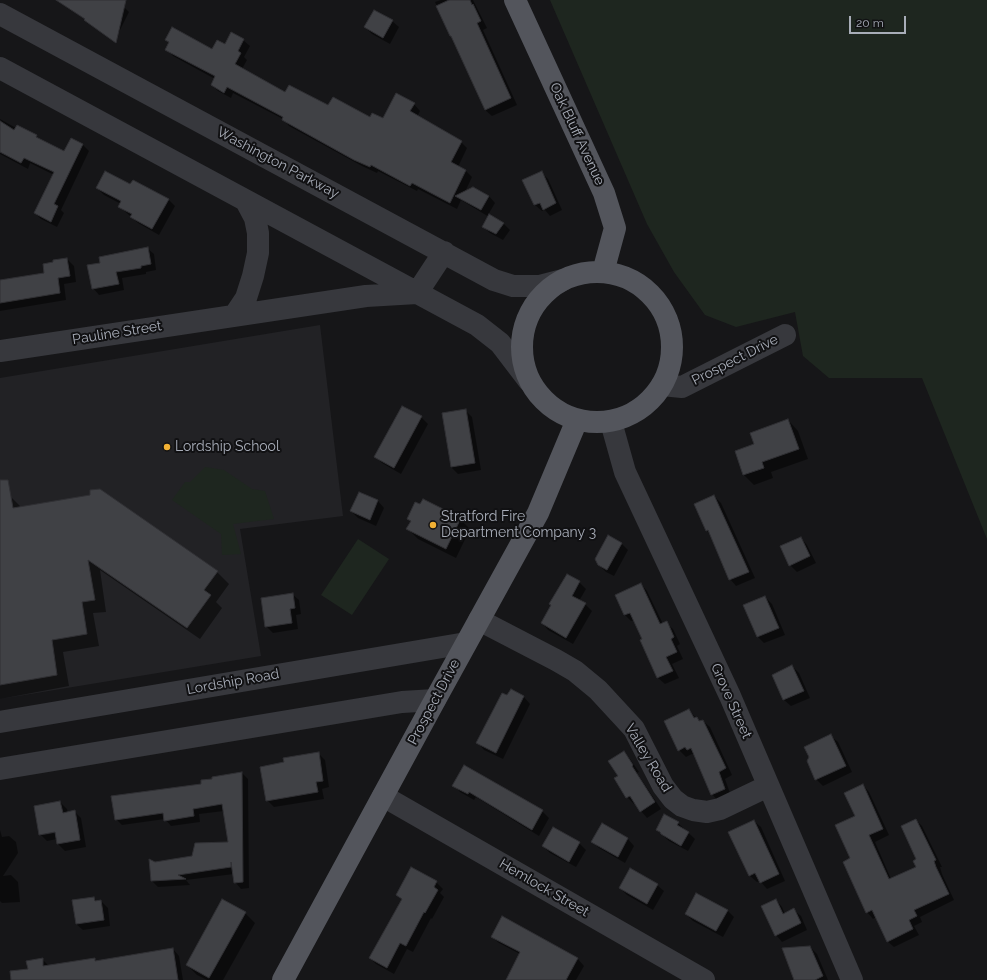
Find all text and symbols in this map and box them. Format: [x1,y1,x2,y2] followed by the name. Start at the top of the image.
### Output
[851,8,908,34] scale bar
[856,16,884,30] text: 20 m
[546,80,608,188] street label: Oak Bluff Avenue
[214,124,342,202] street label: Washington Parkway
[71,318,163,348] street label: Pauline Street
[689,331,781,389] street label: Prospect Drive
[175,439,280,455] place label: Lordship School
[162,442,172,452] marker: Lordship School
[441,509,596,542] place label: Stratford Fire Department Company 3
[428,520,438,530] marker: Stratford Fire Department Company 3
[404,656,464,748] street label: Prospect Drive
[707,661,755,741] street label: Grove Street
[185,666,281,698] street label: Lordship Road
[621,721,675,795] street label: Valley Road
[496,855,592,921] street label: Hemlock Street

